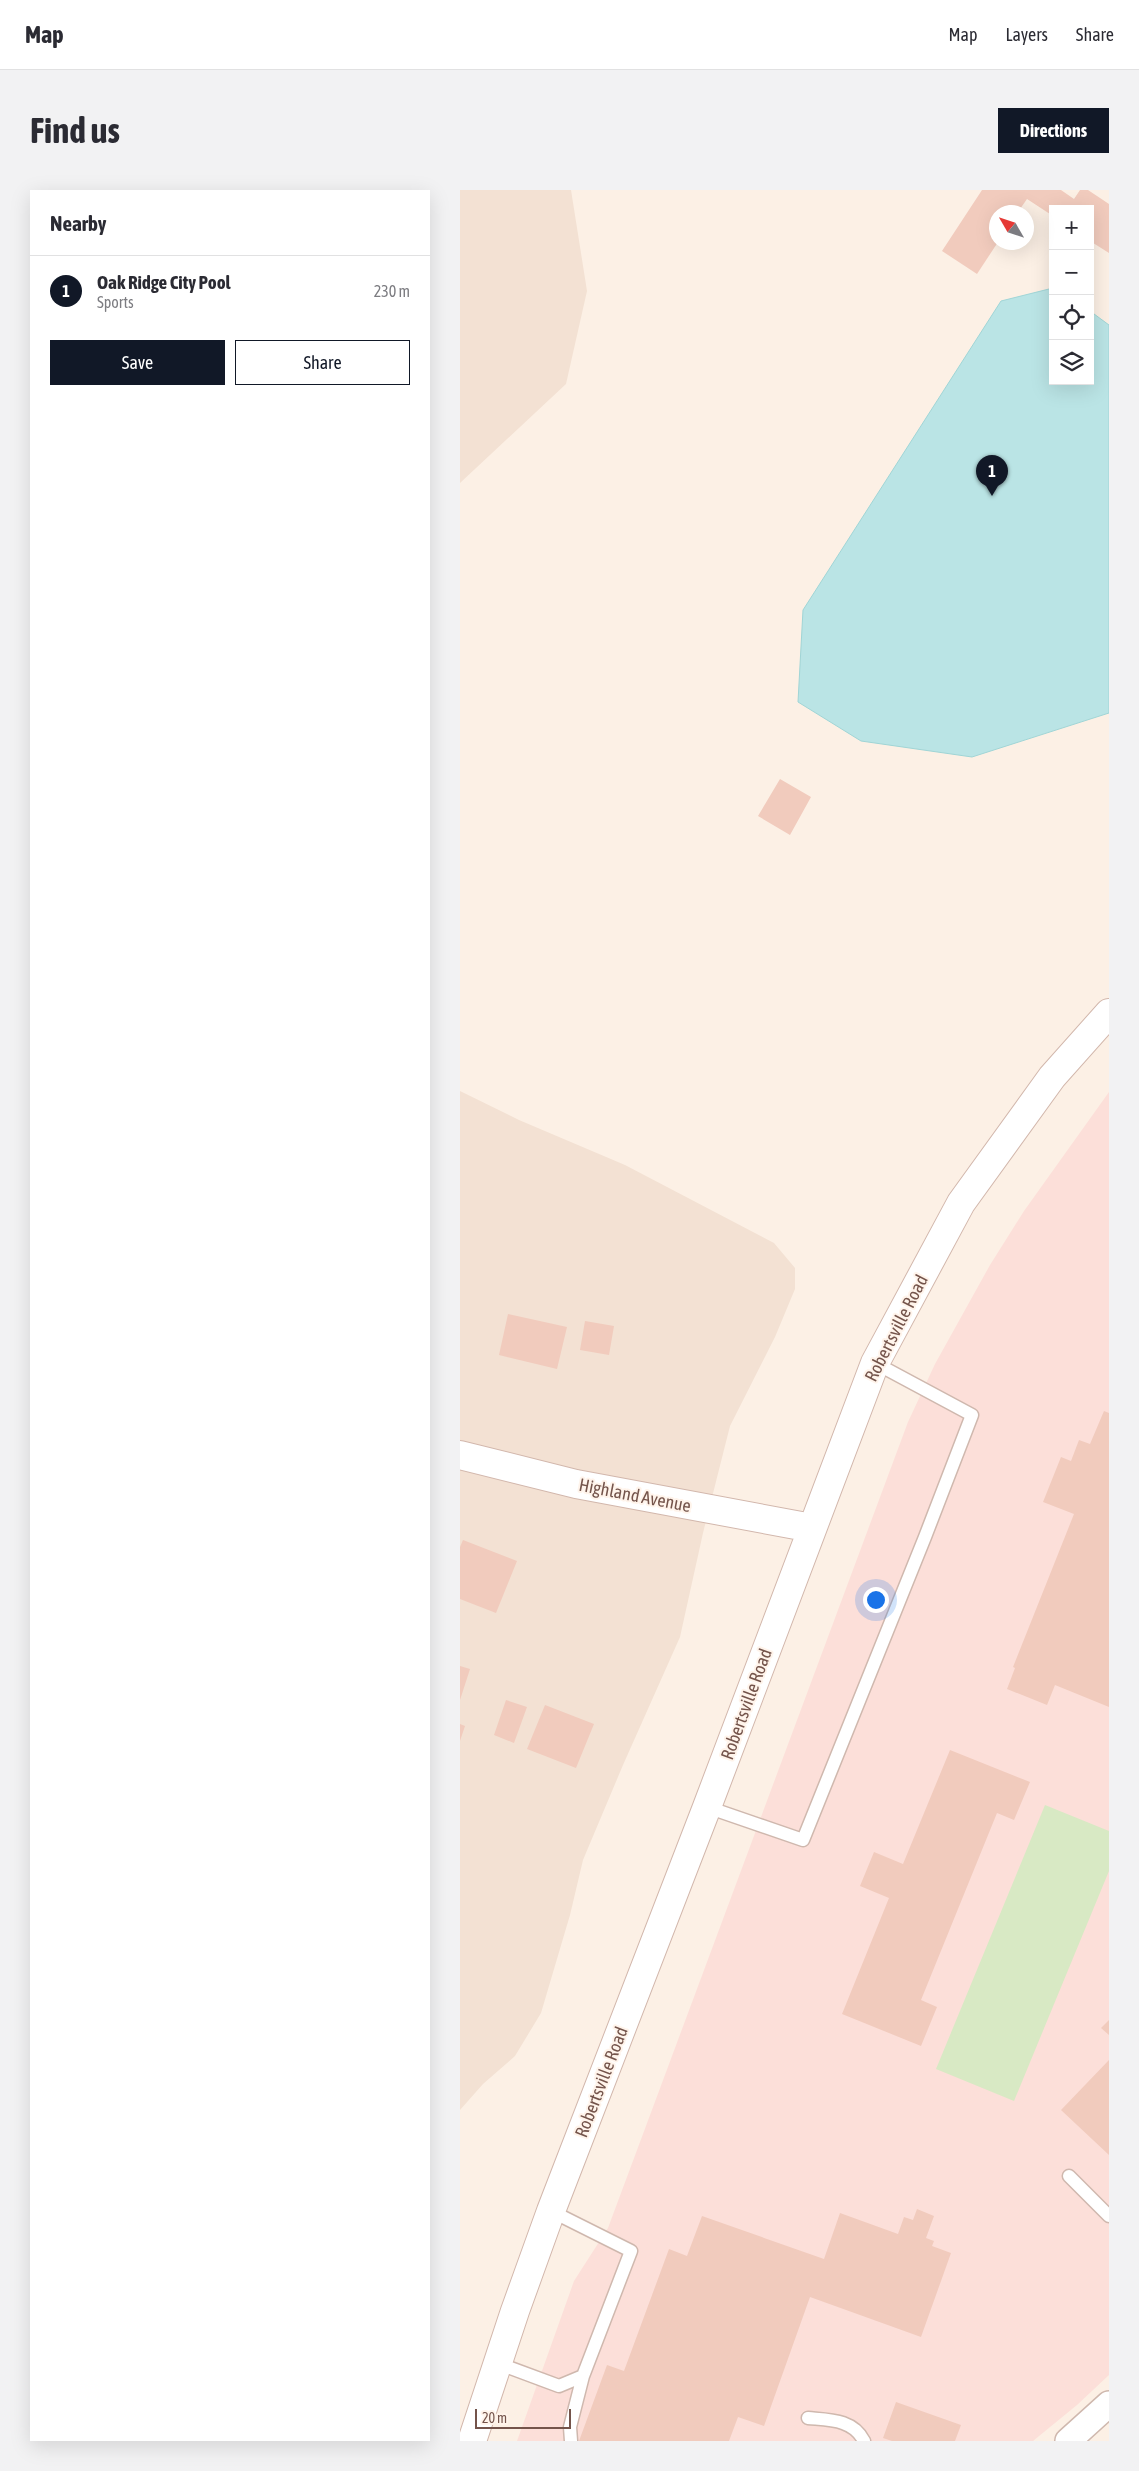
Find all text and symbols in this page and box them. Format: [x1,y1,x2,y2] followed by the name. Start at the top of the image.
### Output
[25,21,64,48] text: Map
[948,24,977,45] text: Map
[1005,24,1048,45] text: Layers
[1076,24,1114,45] text: Share
[998,108,1109,153] button: Directions
[30,110,120,150] text: Find us
[989,205,1034,250] north arrow
[1049,205,1094,385] map controls
[1049,205,1094,250] button: +
[50,211,106,235] text: Nearby
[1049,250,1094,295] button: −
[97,271,231,293] text: Oak Ridge City Pool
[62,282,70,300] text: 1
[374,282,410,300] text: 230 m
[97,293,134,311] text: Sports
[1049,295,1094,340] button: locate
[50,340,225,385] button: Save
[235,340,410,385] button: Share
[1049,340,1094,385] button: layers
[976,455,1008,496] pin: 1
[860,1271,932,1385] street label: Robertsville Road
[577,1474,693,1516] street label: Highland Avenue
[863,1587,889,1613] your location
[716,1646,776,1762] street label: Robertsville Road
[570,2024,632,2140] street label: Robertsville Road
[475,2406,571,2429] scale bar
[482,2410,507,2426] text: 20 m

